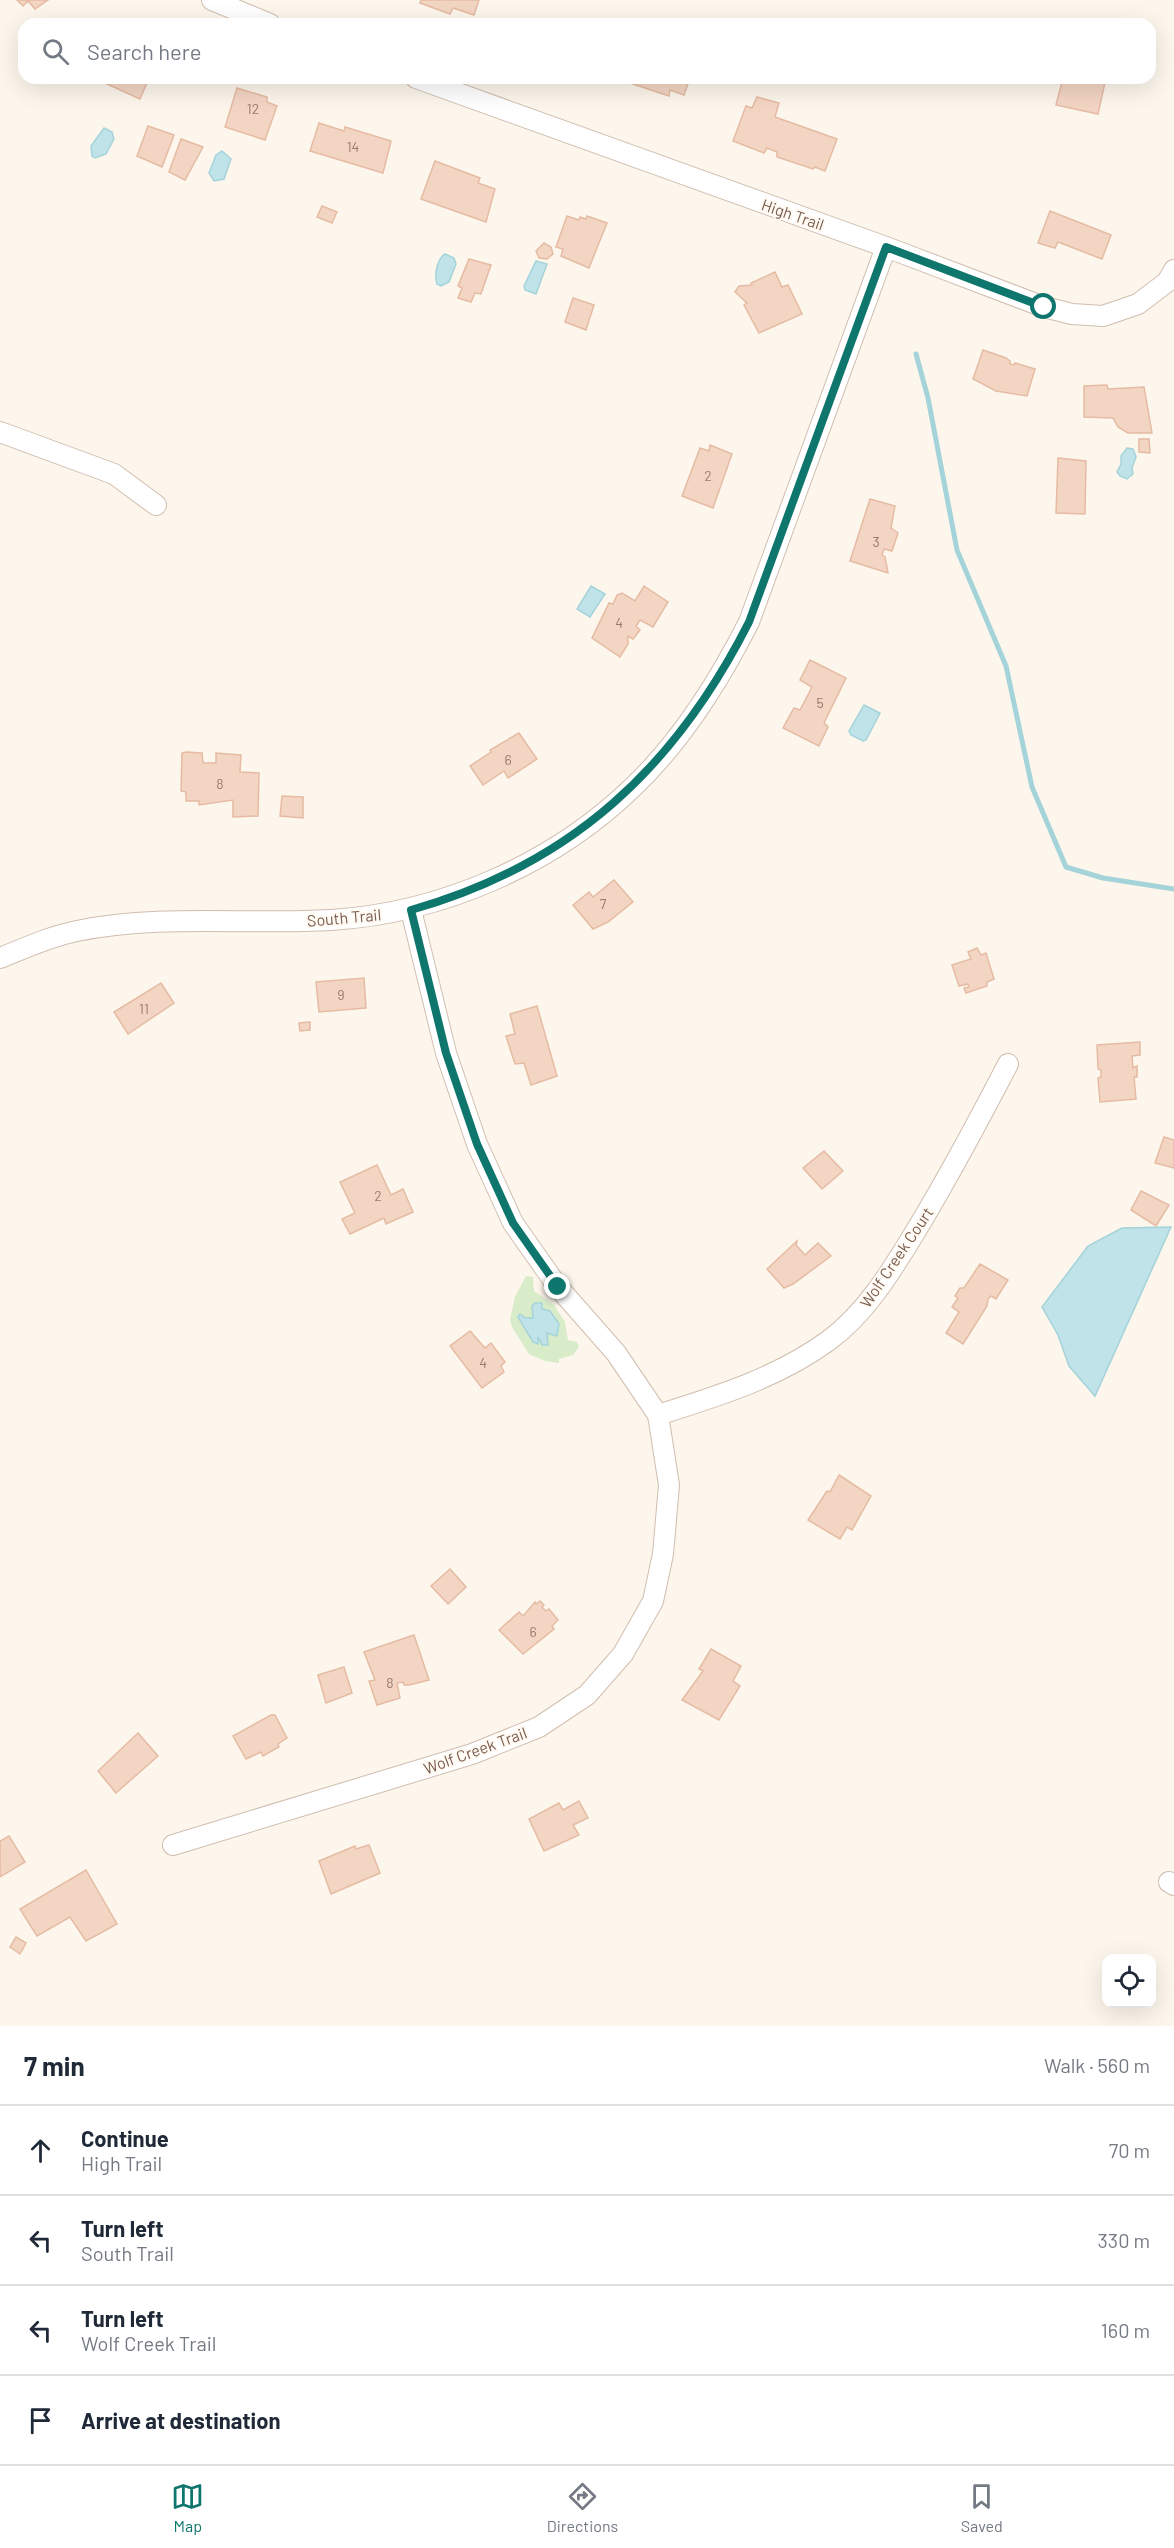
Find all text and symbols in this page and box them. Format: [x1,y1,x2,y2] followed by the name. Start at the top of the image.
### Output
[18,18,1156,84] search box
[39,35,72,68] icon: search
[87,38,201,64] text: Search here
[247,100,259,117] house number: 12
[347,138,359,155] house number: 14
[759,194,827,234] street label: High Trail
[1030,293,1056,319] route start
[704,467,712,484] house number: 2
[872,533,880,550] house number: 3
[615,614,623,631] house number: 4
[816,694,824,711] house number: 5
[504,751,512,768] house number: 6
[216,775,224,792] house number: 8
[600,895,607,912] house number: 7
[306,904,382,930] street label: South Trail
[337,986,345,1003] house number: 9
[139,1000,149,1017] house number: 11
[374,1187,382,1204] house number: 2
[855,1203,937,1311] street label: Wolf Creek Court
[544,1273,570,1299] route end
[479,1354,487,1371] house number: 4
[529,1623,537,1640] house number: 6
[386,1674,394,1691] house number: 8
[421,1723,529,1777] street label: Wolf Creek Trail
[1102,1954,1156,2008] map controls
[1102,1954,1156,2008] button: locate
[24,2050,85,2081] text: 7 min
[1044,2053,1150,2077] text: Walk · 560 m
[81,2125,169,2151] text: Continue
[24,2134,57,2167] icon: ahead
[1109,2138,1150,2162] text: 70 m
[81,2151,162,2175] text: High Trail
[81,2215,164,2241] text: Turn left
[24,2224,57,2257] icon: left
[1098,2228,1150,2252] text: 330 m
[81,2241,174,2265] text: South Trail
[81,2305,164,2331] text: Turn left
[24,2314,57,2347] icon: left
[1101,2318,1150,2342] text: 160 m
[81,2331,216,2355] text: Wolf Creek Trail
[24,2404,57,2437] icon: arrive
[81,2407,280,2433] text: Arrive at destination
[171,2480,204,2535] tab: Map
[547,2480,618,2535] tab: Directions
[961,2480,1003,2535] tab: Saved

